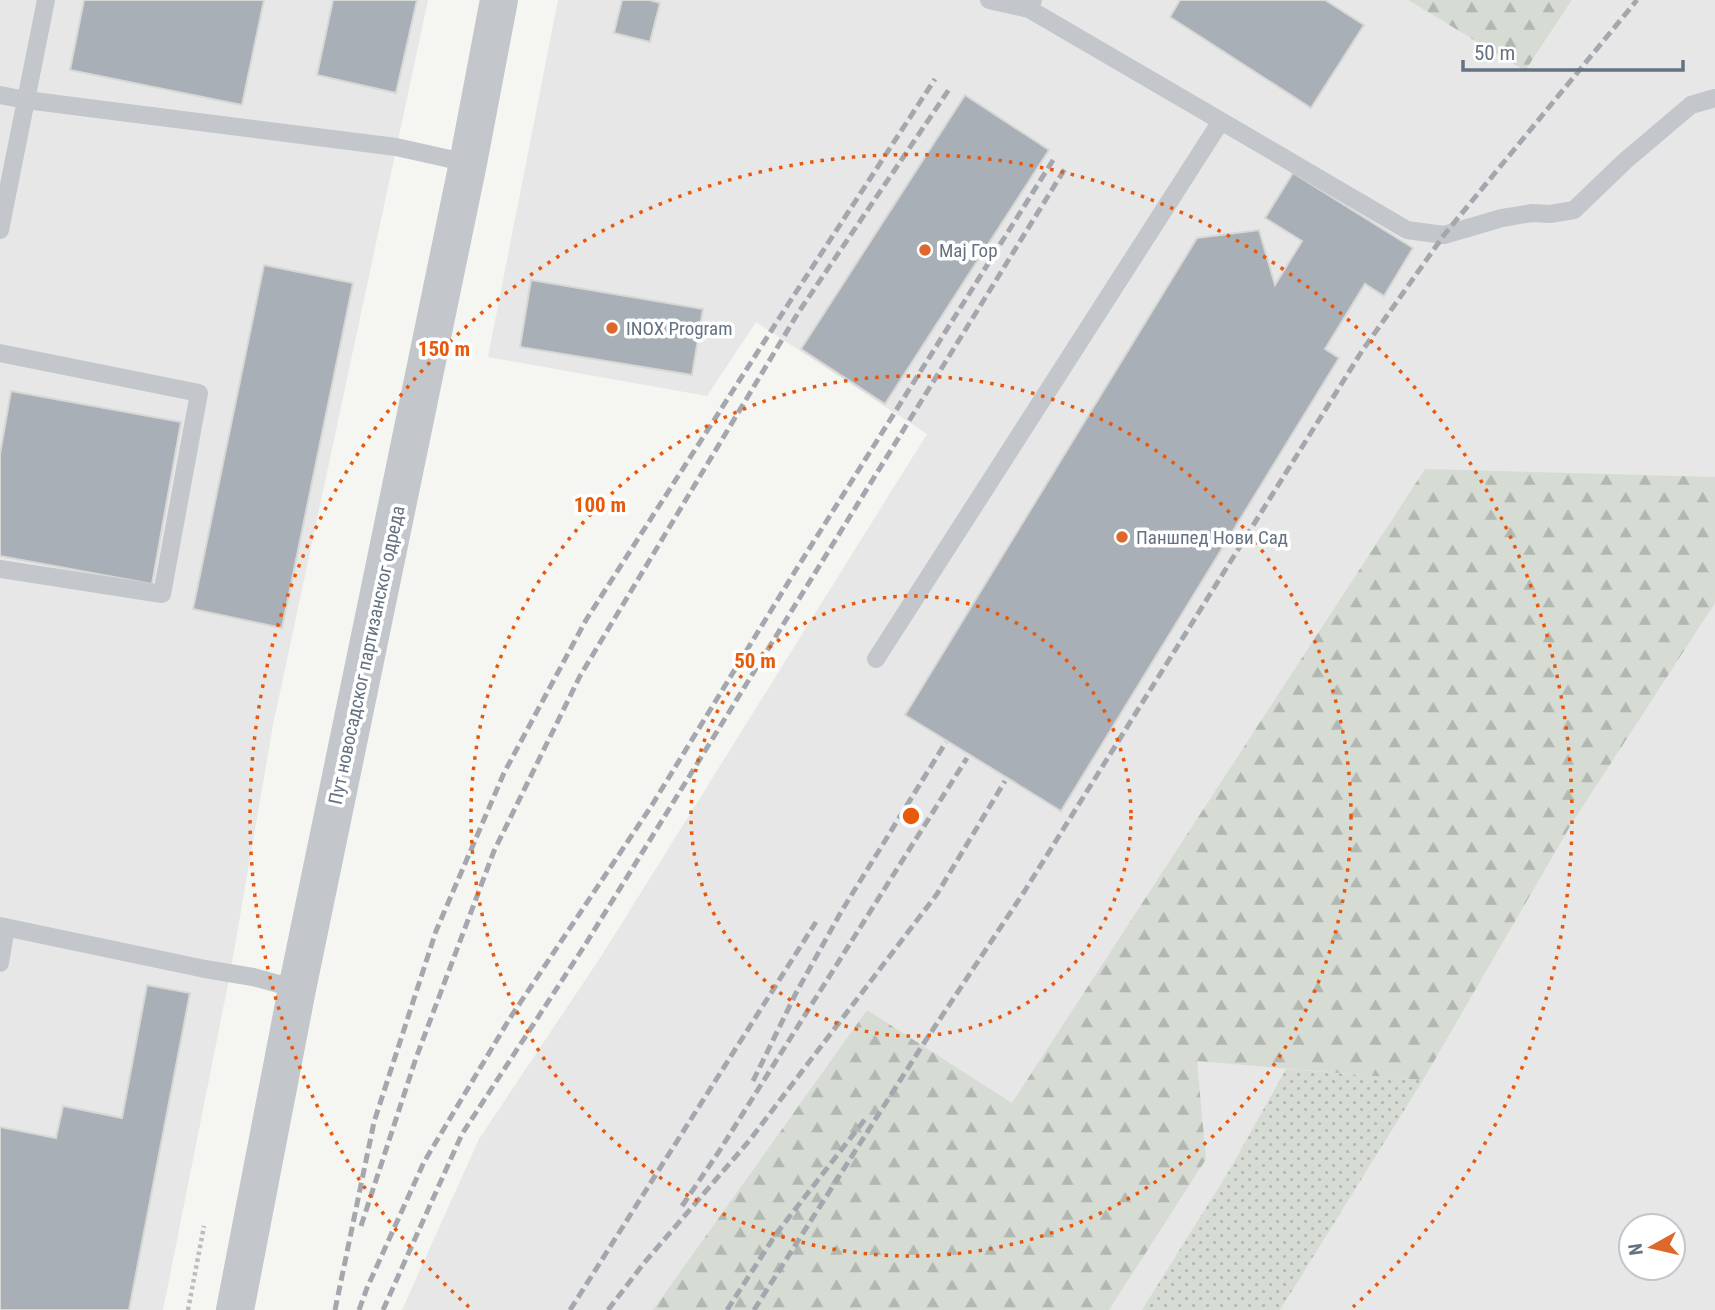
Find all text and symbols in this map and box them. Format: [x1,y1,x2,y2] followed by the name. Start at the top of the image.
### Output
[1463,28,1684,72] scale bar
[1474,41,1515,65] text: 50 m
[939,239,998,262] place label: Мај Гор
[917,242,933,258] marker: Мај Гор
[626,317,732,340] place label: INOX Program
[604,320,620,336] marker: INOX Program
[418,337,470,361] text: 150 m
[574,493,626,517] text: 100 m
[324,504,409,807] street label: Пут новосадског партизанског одреда
[1136,526,1288,549] place label: Паншпед Нови Сад
[1114,529,1130,545] marker: Паншпед Нови Сад
[734,649,776,673] text: 50 m
[899,804,923,828] centre of rings
[1617,1212,1687,1282] north arrow
[1623,1242,1648,1257] text: N

